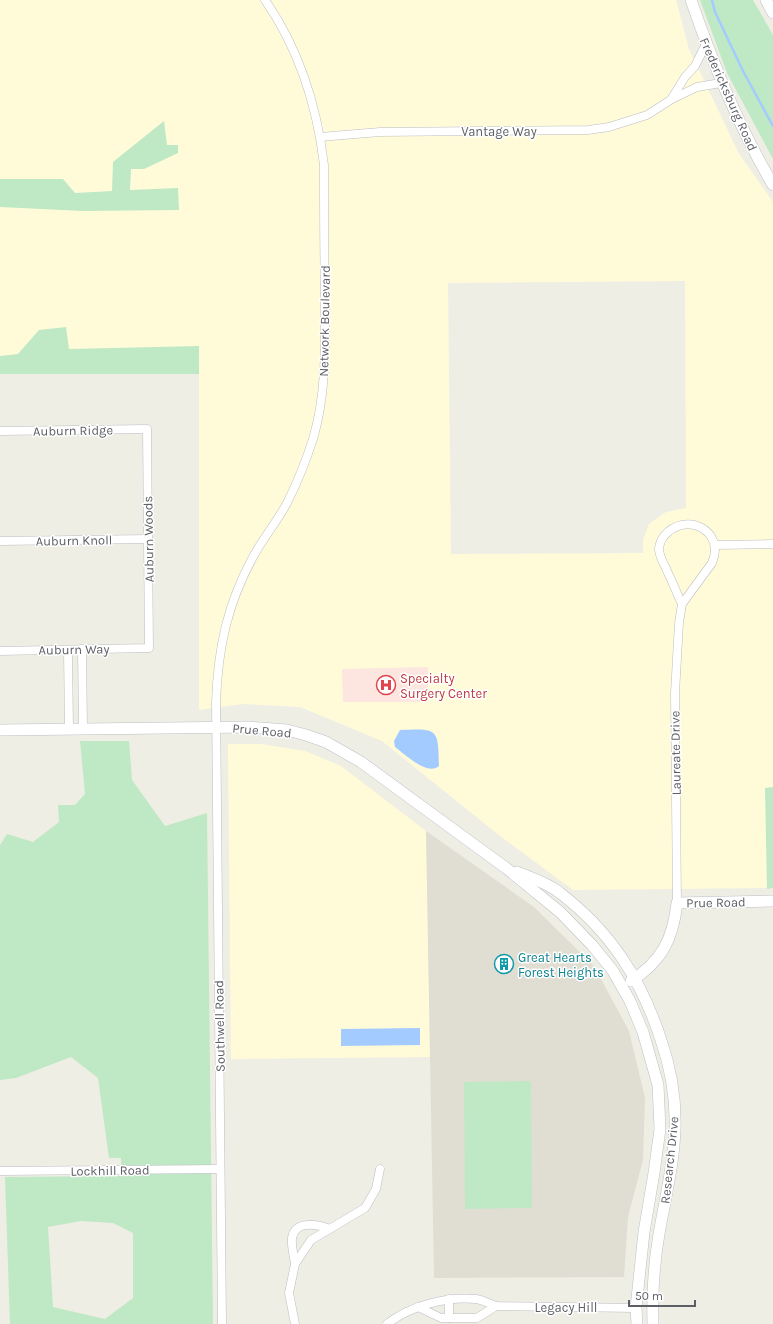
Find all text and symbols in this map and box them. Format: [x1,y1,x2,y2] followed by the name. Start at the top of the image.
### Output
[697,35,760,153] street label: Fredericksburg Road
[461,124,537,139] street label: Vantage Way
[316,265,333,377] street label: Network Boulevard
[33,422,114,439] street label: Auburn Ridge
[140,495,157,582] street label: Auburn Woods
[36,532,112,549] street label: Auburn Knoll
[38,641,110,658] street label: Auburn Way
[400,671,487,701] place label: Specialty Surgery Center
[375,674,397,696] hospital icon: Specialty Surgery Center
[667,710,684,795] street label: Laureate Drive
[232,720,292,741] street label: Prue Road
[686,894,746,911] street label: Prue Road
[518,950,604,980] place label: Great Hearts Forest Heights
[493,953,515,975] building icon: Great Hearts Forest Heights
[211,980,228,1072] street label: Southwell Road
[657,1115,682,1205] street label: Research Drive
[70,1162,150,1179] street label: Lockhill Road
[629,1282,695,1308] scale bar
[635,1289,663,1303] text: 50 m
[535,1300,597,1315] street label: Legacy Hill

